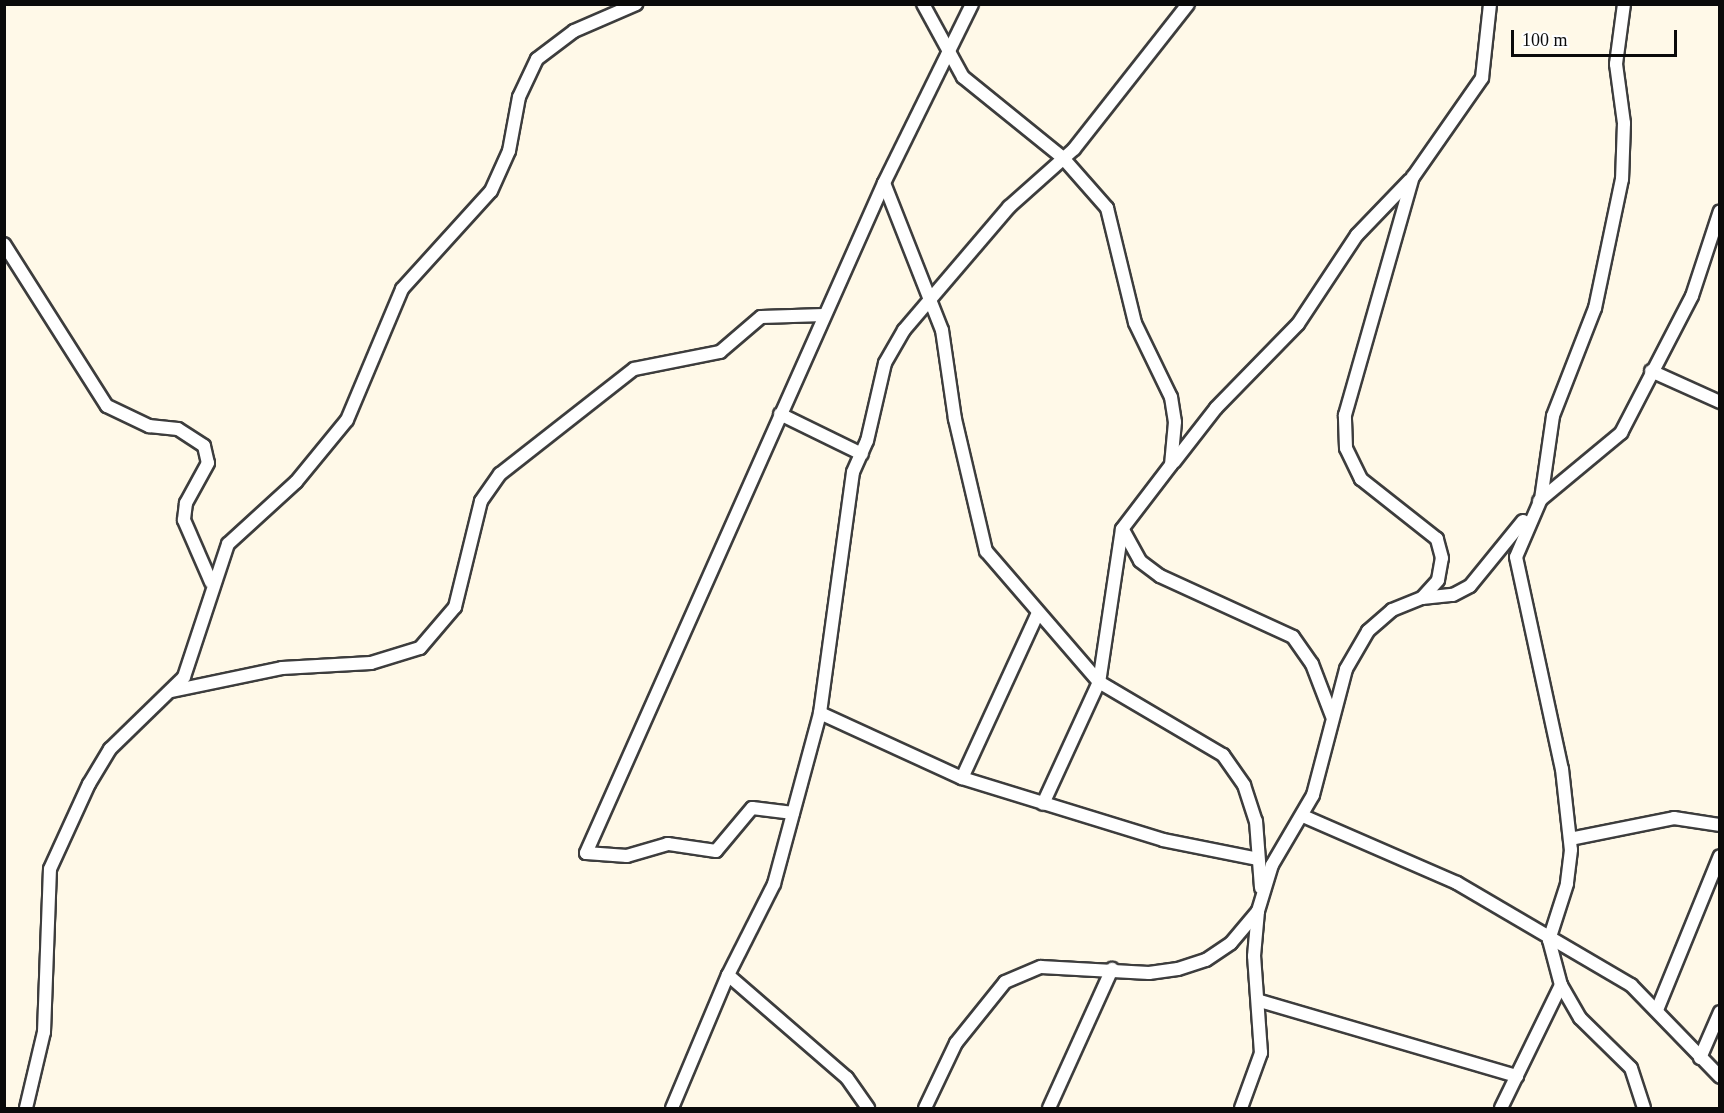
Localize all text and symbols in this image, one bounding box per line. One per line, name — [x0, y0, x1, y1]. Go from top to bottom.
scale bar — [1514, 18, 1680, 56]
text: 100 m — [1522, 30, 1568, 50]

